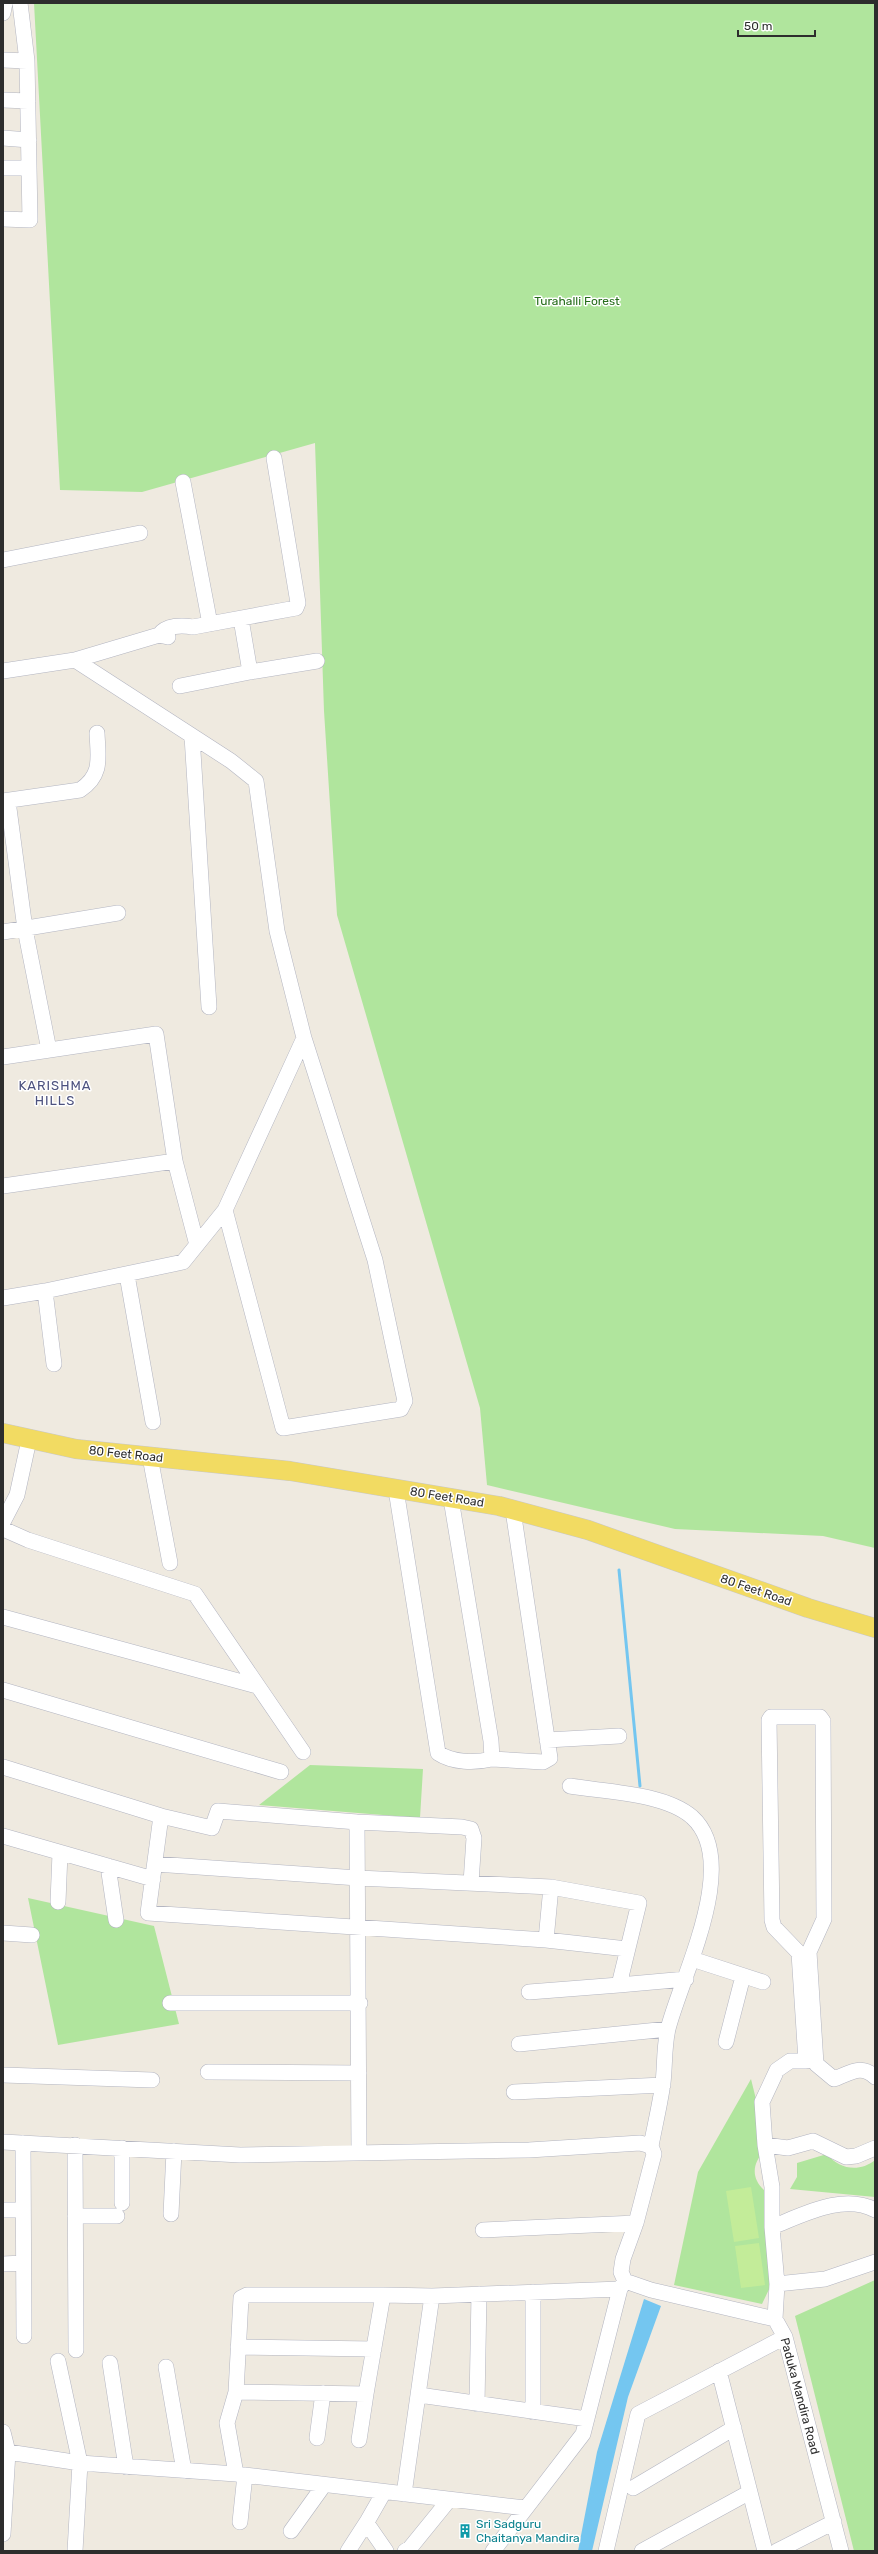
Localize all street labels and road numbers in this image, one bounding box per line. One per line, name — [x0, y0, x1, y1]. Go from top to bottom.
street label: 80 Feet Road — [88, 1443, 164, 1465]
street label: 80 Feet Road — [409, 1484, 485, 1510]
street label: 80 Feet Road — [718, 1571, 794, 1609]
street label: Paduka Mandira Road — [778, 2336, 822, 2456]

